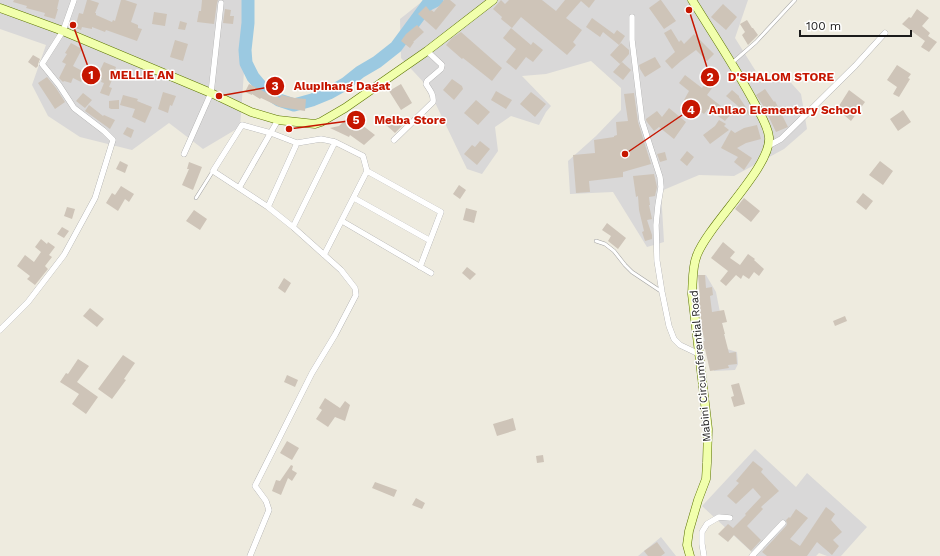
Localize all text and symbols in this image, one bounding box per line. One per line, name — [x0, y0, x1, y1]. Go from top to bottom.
scale bar — [800, 12, 911, 38]
text: 100 m — [806, 19, 841, 33]
callout: MELLIE AN — [81, 63, 182, 87]
callout: D'SHALOM STORE — [700, 65, 842, 89]
text: 1 — [88, 68, 94, 82]
text: MELLIE AN — [110, 68, 174, 82]
text: 2 — [706, 70, 714, 84]
text: D'SHALOM STORE — [728, 70, 835, 84]
callout: Alupihang Dagat — [265, 74, 398, 98]
text: 3 — [271, 79, 279, 93]
text: Alupihang Dagat — [294, 79, 391, 93]
callout: Anilao Elementary School — [681, 97, 869, 121]
text: 4 — [687, 103, 695, 117]
text: Anilao Elementary School — [709, 103, 861, 117]
callout: Melba Store — [346, 108, 454, 132]
text: 5 — [353, 113, 360, 127]
text: Melba Store — [374, 113, 446, 127]
street label: Mabini Circumferential Road — [687, 290, 714, 442]

